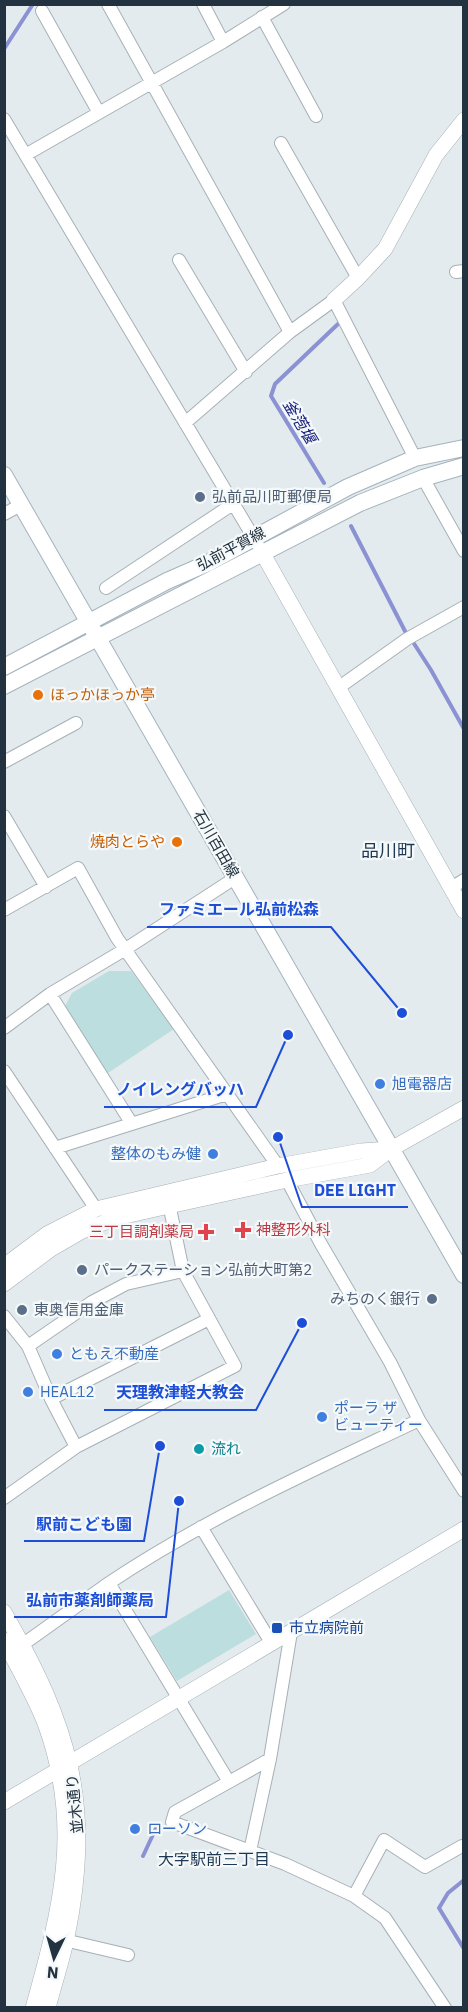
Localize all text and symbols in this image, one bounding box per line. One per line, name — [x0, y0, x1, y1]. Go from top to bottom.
water label: 釜萢堰 — [279, 395, 322, 449]
place label: 弘前品川町郵便局 — [212, 487, 332, 506]
marker: 弘前品川町郵便局 — [193, 490, 207, 504]
street label: 弘前平賀線 — [193, 523, 268, 575]
place label: ほっかほっか亭 — [50, 685, 155, 704]
marker: ほっかほっか亭 — [31, 688, 45, 702]
street label: 石川百田線 — [189, 807, 243, 881]
place label: 焼肉とらや — [90, 832, 165, 851]
marker: 焼肉とらや — [170, 835, 184, 849]
district label: 品川町 — [361, 839, 415, 862]
callout: ファミエール弘前松森 — [147, 893, 331, 927]
text: ファミエール弘前松森 — [159, 899, 319, 919]
callout: ノイレングバッハ — [104, 1073, 256, 1107]
place label: 旭電器店 — [392, 1074, 452, 1093]
marker: 旭電器店 — [373, 1077, 387, 1091]
text: ノイレングバッハ — [116, 1079, 244, 1099]
place label: 整体のもみ健 — [111, 1144, 201, 1163]
marker: 整体のもみ健 — [206, 1147, 220, 1161]
callout: DEE LIGHT — [302, 1173, 408, 1207]
text: DEE LIGHT — [314, 1180, 396, 1200]
place label: 神整形外科 — [256, 1220, 331, 1239]
marker: 神整形外科 — [234, 1221, 252, 1239]
place label: 三丁目調剤薬局 — [89, 1222, 194, 1241]
marker: 三丁目調剤薬局 — [199, 1225, 213, 1239]
place label: パークステーション弘前大町第2 — [94, 1260, 312, 1279]
marker: パークステーション弘前大町第2 — [75, 1263, 89, 1277]
place label: みちのく銀行 — [330, 1289, 420, 1308]
marker: みちのく銀行 — [425, 1292, 439, 1306]
place label: 東奥信用金庫 — [34, 1300, 124, 1319]
marker: 東奥信用金庫 — [15, 1303, 29, 1317]
place label: ともえ不動産 — [69, 1344, 159, 1363]
marker: ともえ不動産 — [50, 1347, 64, 1361]
callout: 天理教津軽大教会 — [104, 1376, 256, 1410]
place label: HEAL12 — [40, 1382, 94, 1401]
text: 天理教津軽大教会 — [116, 1382, 244, 1402]
marker: HEAL12 — [21, 1385, 35, 1399]
place label: ポーラ ザ ビューティー — [334, 1398, 423, 1434]
marker: ポーラ ザ ビューティー — [315, 1410, 329, 1424]
place label: 流れ — [211, 1439, 241, 1458]
marker: 流れ — [192, 1442, 206, 1456]
callout: 駅前こども園 — [24, 1507, 144, 1541]
text: 駅前こども園 — [36, 1514, 132, 1534]
callout: 弘前市薬剤師薬局 — [14, 1583, 166, 1617]
text: 弘前市薬剤師薬局 — [26, 1590, 154, 1610]
place label: 市立病院前 — [289, 1618, 364, 1637]
marker: 市立病院前 — [270, 1621, 284, 1635]
street label: 並木通り — [62, 1773, 87, 1835]
place label: ローソン — [147, 1819, 207, 1838]
marker: ローソン — [128, 1822, 142, 1836]
district label: 大字駅前三丁目 — [158, 1849, 270, 1869]
north arrow — [24, 1928, 84, 1988]
text: N — [46, 1962, 59, 1983]

